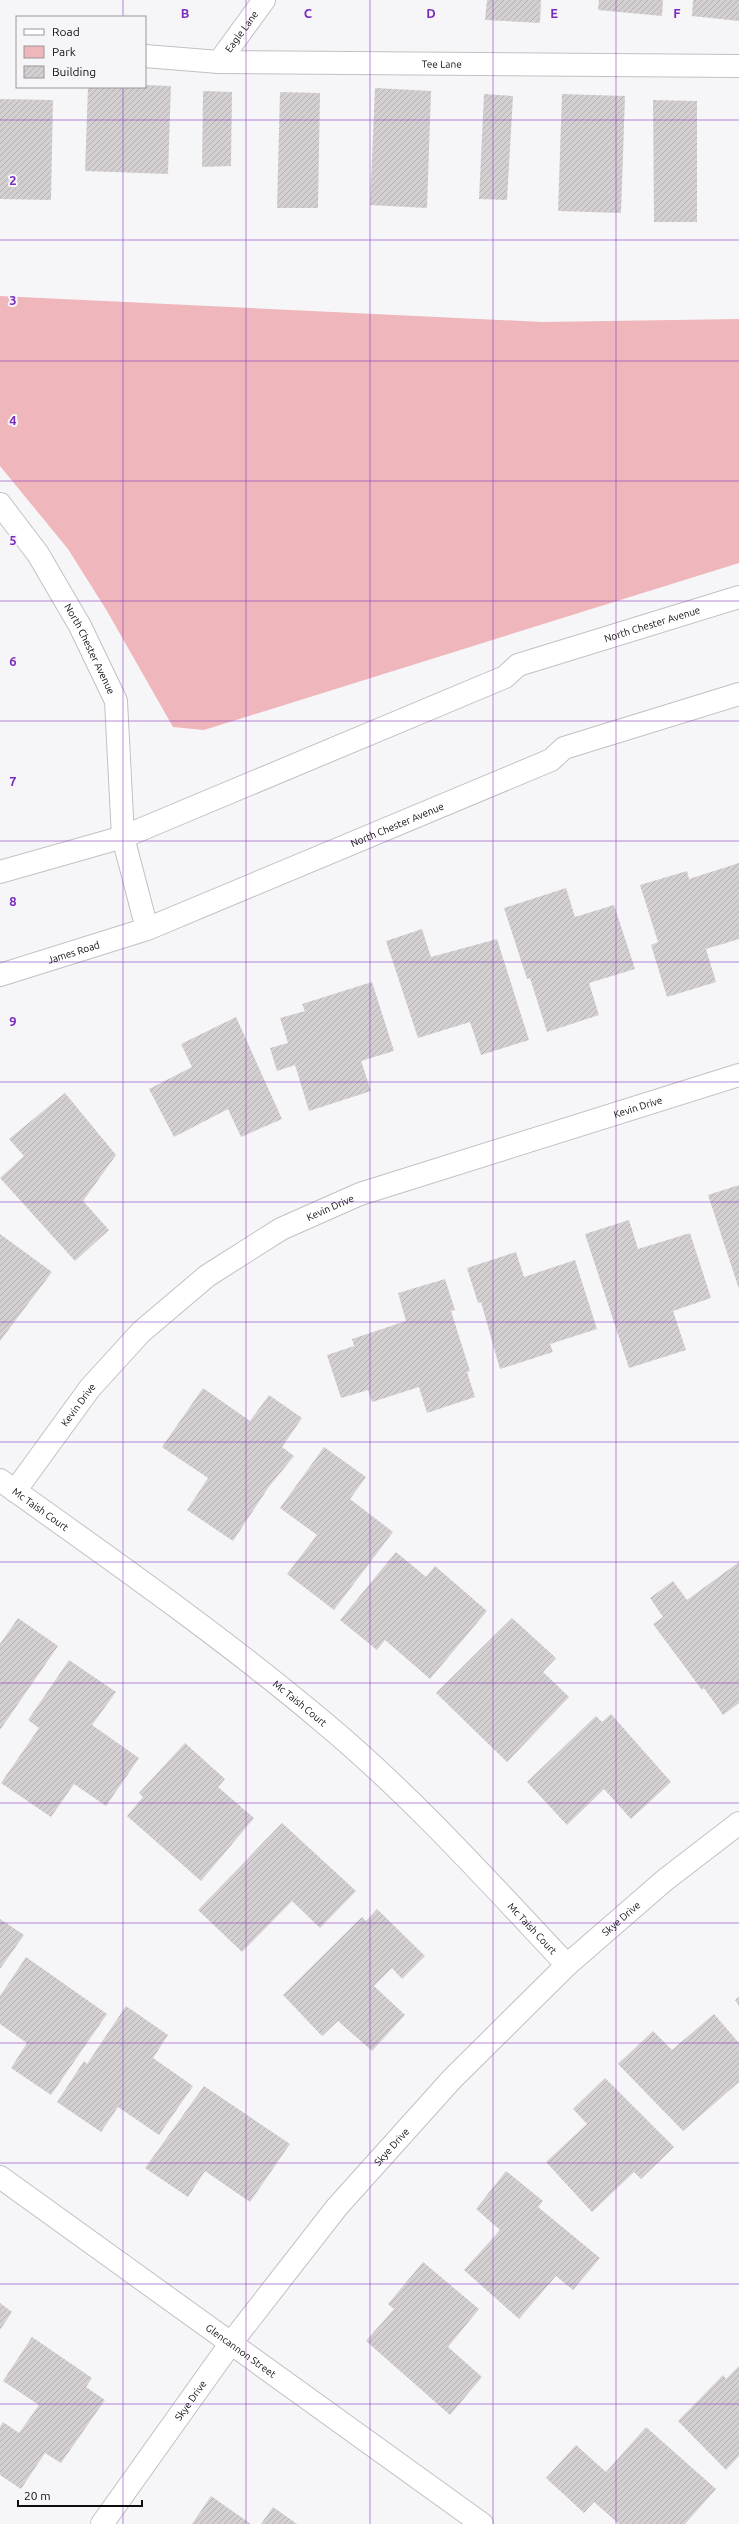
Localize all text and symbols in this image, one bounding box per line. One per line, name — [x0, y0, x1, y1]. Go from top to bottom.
text: B — [181, 6, 190, 20]
text: C — [304, 6, 313, 20]
text: D — [426, 6, 436, 20]
text: E — [550, 6, 558, 20]
text: F — [673, 6, 681, 20]
street label: Eagle Lane — [223, 8, 260, 54]
legend — [16, 16, 146, 88]
text: Road — [52, 25, 80, 38]
text: Park — [52, 45, 76, 58]
street label: Tee Lane — [422, 58, 462, 69]
text: Building — [52, 65, 96, 78]
text: 2 — [9, 173, 17, 187]
text: 3 — [9, 293, 17, 307]
text: 4 — [9, 413, 17, 427]
text: 5 — [9, 533, 17, 547]
street label: North Chester Avenue — [63, 602, 117, 696]
street label: North Chester Avenue — [603, 604, 701, 644]
text: 6 — [9, 654, 17, 668]
text: 7 — [9, 774, 17, 788]
street label: North Chester Avenue — [349, 800, 445, 849]
text: 8 — [9, 894, 17, 908]
street label: James Road — [46, 939, 101, 965]
text: 9 — [9, 1014, 17, 1028]
street label: Kevin Drive — [612, 1094, 664, 1120]
street label: Kevin Drive — [305, 1192, 355, 1223]
street label: Kevin Drive — [59, 1381, 97, 1428]
street label: Mc Taish Court — [11, 1485, 71, 1533]
street label: Mc Taish Court — [271, 1678, 329, 1728]
street label: Skye Drive — [600, 1899, 642, 1938]
street label: Mc Taish Court — [506, 1900, 559, 1956]
street label: Skye Drive — [372, 2125, 411, 2168]
street label: Glencannon Street — [204, 2322, 278, 2379]
street label: Skye Drive — [172, 2378, 208, 2422]
scale bar — [18, 2482, 142, 2508]
text: 20 m — [24, 2489, 51, 2502]

